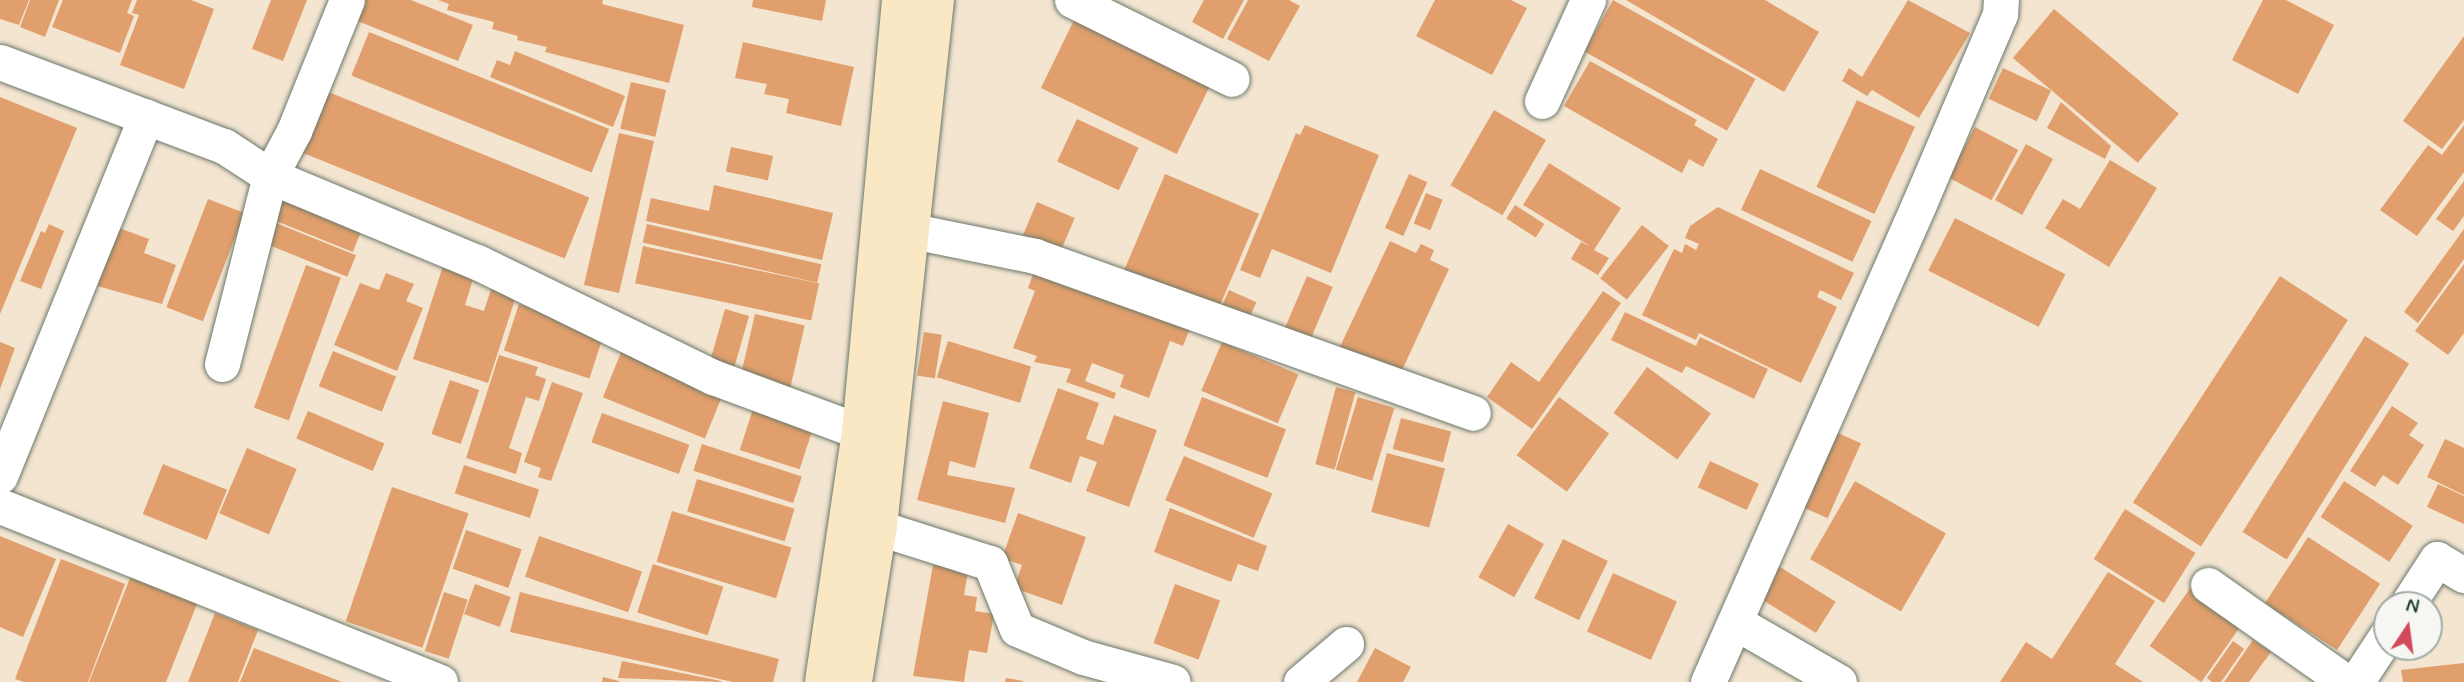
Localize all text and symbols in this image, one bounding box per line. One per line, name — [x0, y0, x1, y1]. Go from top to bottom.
north arrow — [2373, 591, 2443, 661]
text: N — [2403, 593, 2421, 621]

